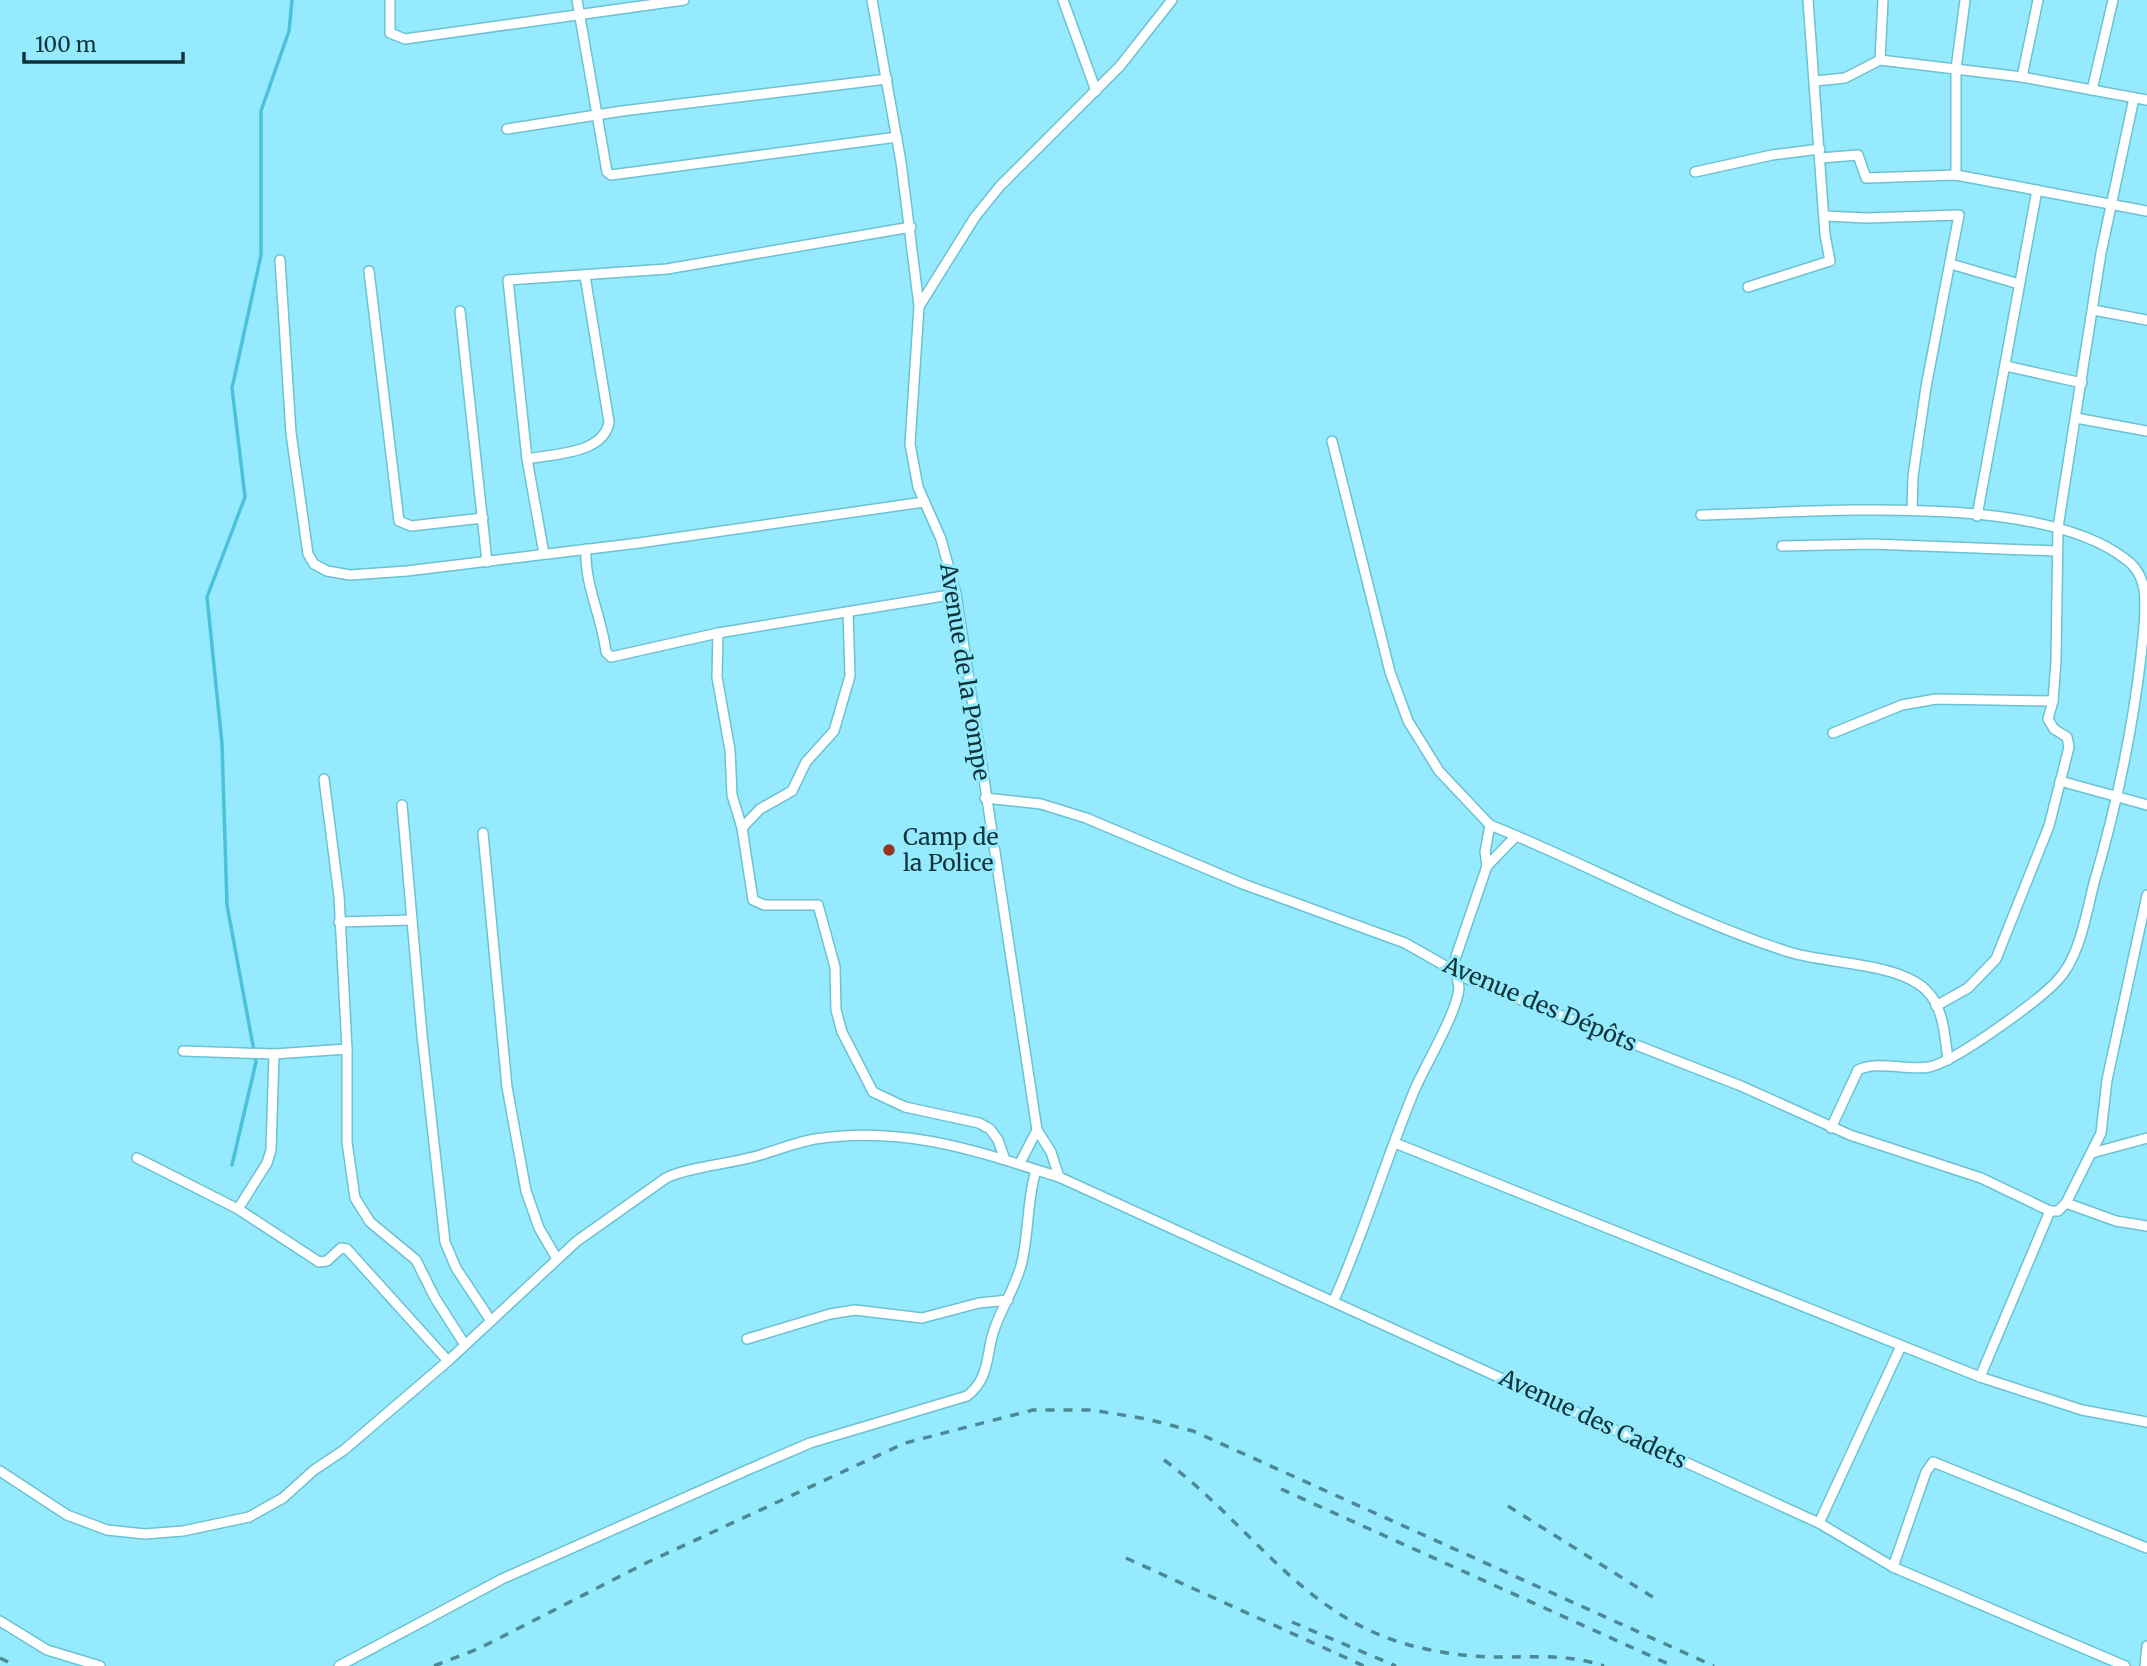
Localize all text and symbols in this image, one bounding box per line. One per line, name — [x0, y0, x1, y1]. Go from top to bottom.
scale bar — [24, 21, 184, 65]
text: 100 m — [35, 31, 97, 58]
street label: Avenue de la Pompe — [934, 560, 997, 783]
place label: Camp de la Police — [903, 822, 999, 877]
marker: Camp de la Police — [881, 842, 897, 858]
street label: Avenue des Dépôts — [1438, 949, 1641, 1057]
street label: Avenue des Cadets — [1494, 1362, 1691, 1475]

